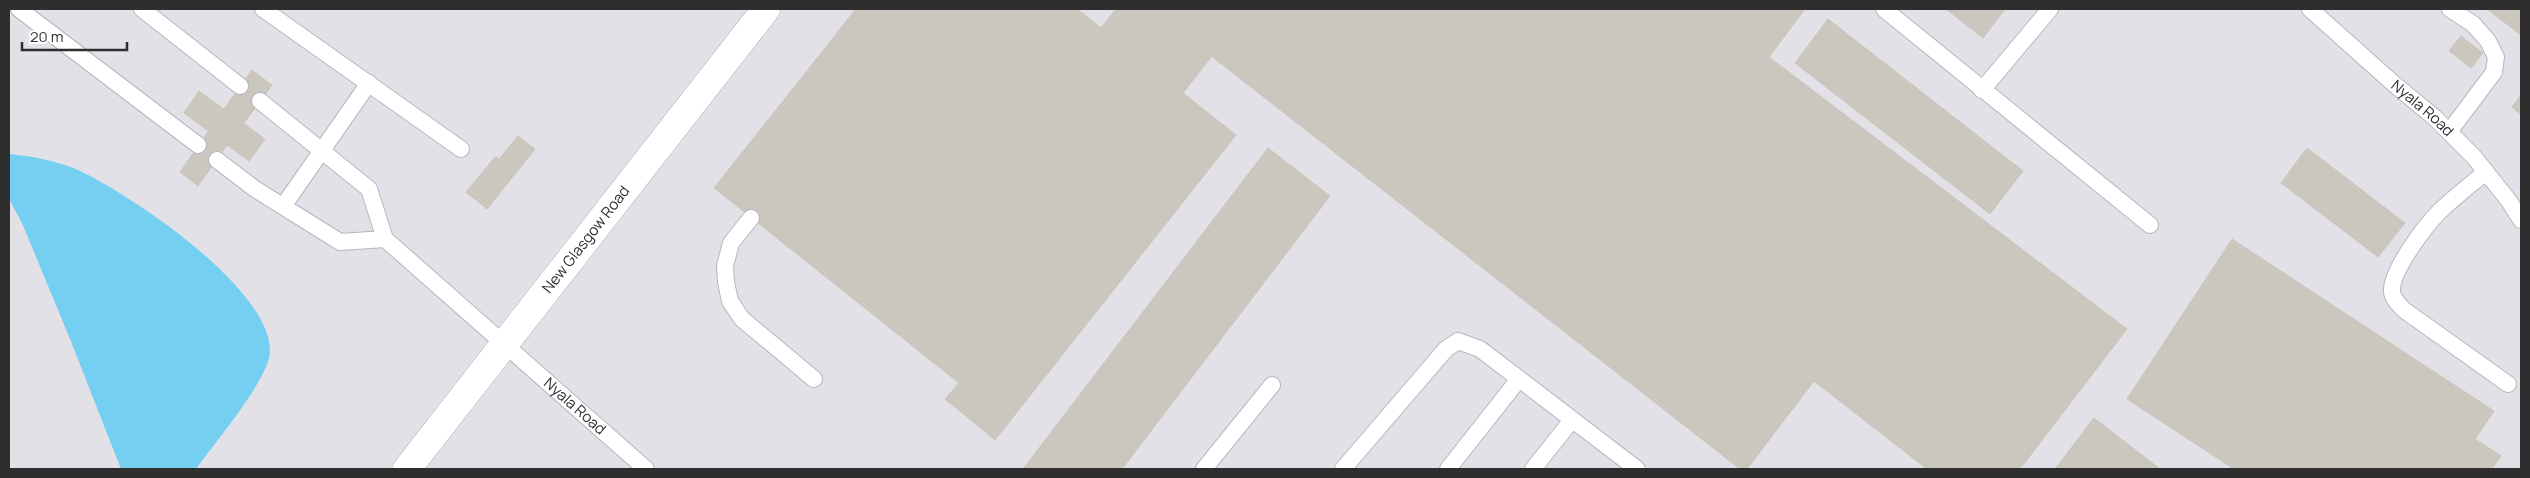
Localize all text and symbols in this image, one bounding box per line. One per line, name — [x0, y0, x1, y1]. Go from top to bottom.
scale bar — [22, 20, 128, 52]
text: 20 m — [30, 26, 63, 47]
street label: Nyala Road — [2387, 75, 2459, 141]
street label: New Glasgow Road — [537, 181, 634, 297]
street label: Nyala Road — [539, 373, 611, 439]

